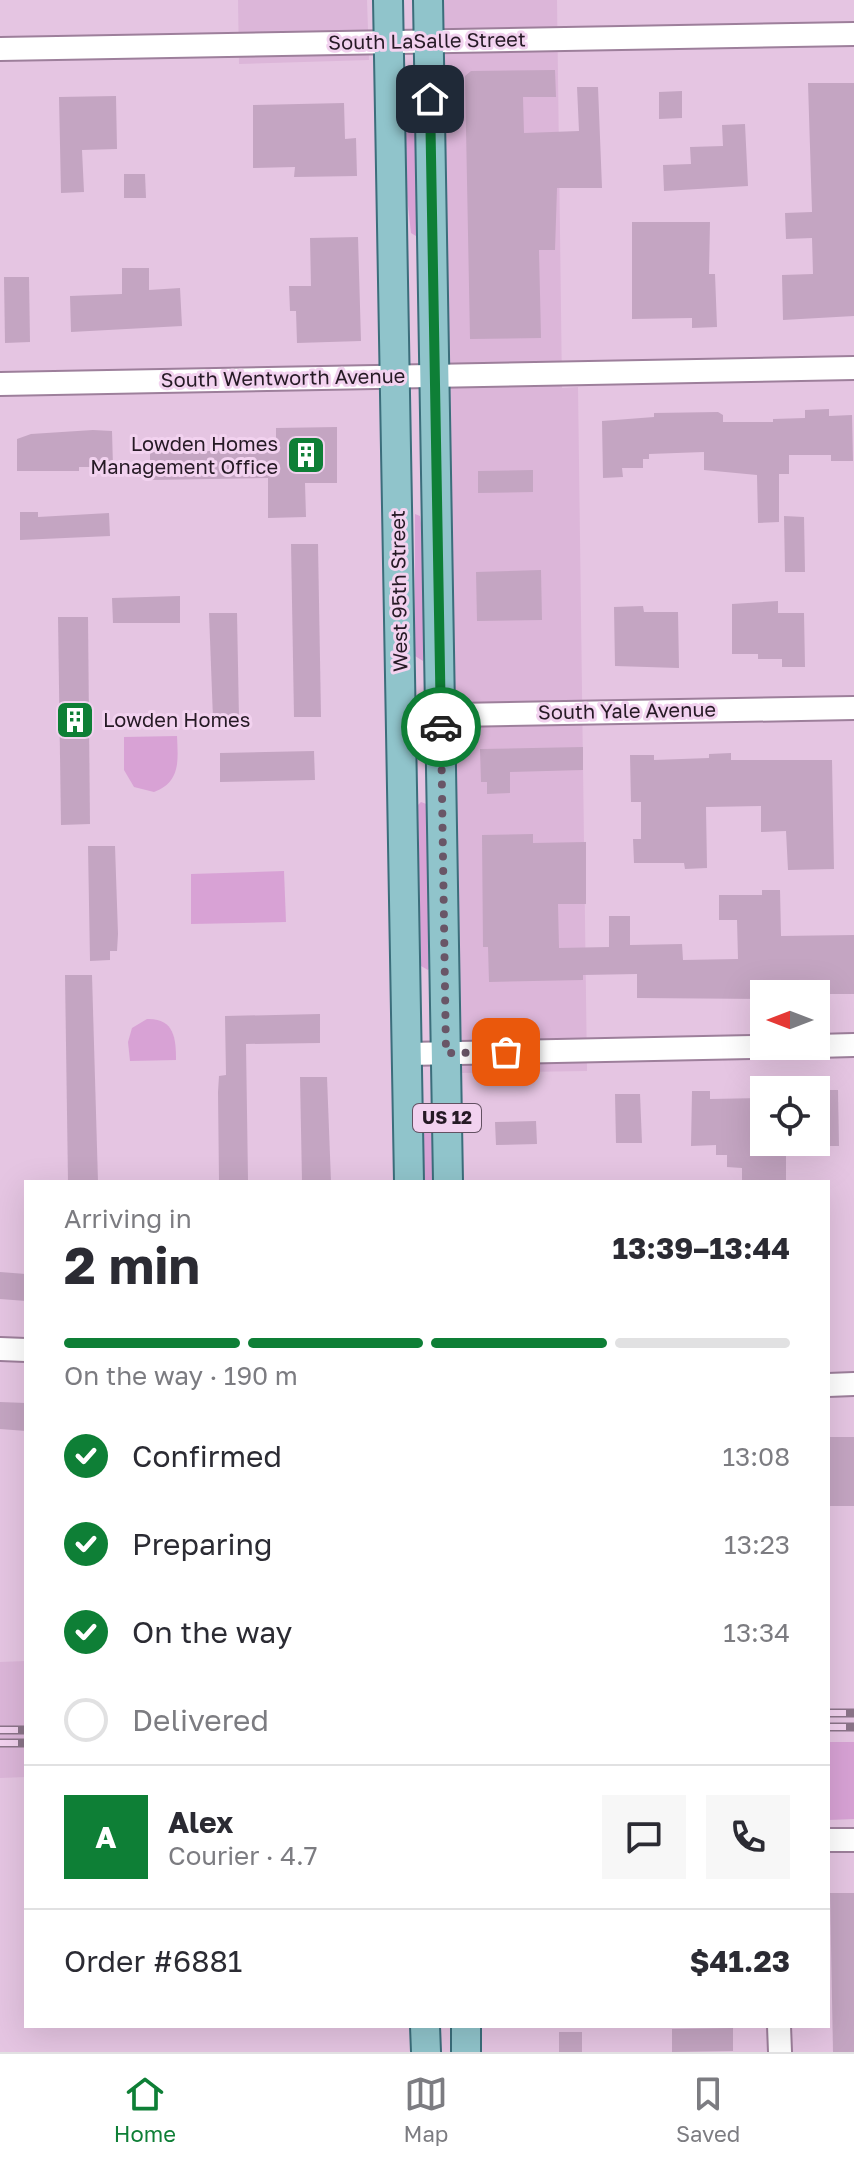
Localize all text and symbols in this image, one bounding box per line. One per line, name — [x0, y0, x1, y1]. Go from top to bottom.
street label: South LaSalle Street — [328, 26, 526, 54]
pin — [396, 65, 464, 133]
icon: home — [408, 77, 452, 121]
street label: South Wentworth Avenue — [160, 363, 405, 391]
place label: Lowden Homes Management Office — [90, 431, 278, 478]
building icon: Lowden Homes Management Office — [285, 434, 327, 476]
street label: West 95th Street — [385, 510, 411, 672]
courier — [401, 687, 481, 767]
street label: South Yale Avenue — [538, 696, 716, 724]
building icon: Lowden Homes — [54, 699, 96, 741]
icon: car — [419, 705, 463, 749]
place label: Lowden Homes — [103, 707, 250, 731]
north arrow — [750, 980, 830, 1060]
map controls — [750, 980, 830, 1156]
pin — [472, 1018, 540, 1086]
icon: bag — [484, 1030, 528, 1074]
button: locate — [750, 1076, 830, 1156]
road number: US 12 — [413, 1104, 481, 1132]
text: Arriving in — [64, 1203, 192, 1234]
text: 13:39–13:44 — [613, 1230, 790, 1266]
text: 2 min — [64, 1233, 200, 1295]
text: On the way · 190 m — [64, 1360, 298, 1391]
icon: check — [64, 1434, 108, 1478]
text: Confirmed — [132, 1438, 282, 1474]
text: 13:08 — [722, 1441, 790, 1472]
icon: check — [64, 1522, 108, 1566]
text: Preparing — [132, 1526, 273, 1562]
text: 13:23 — [724, 1529, 790, 1560]
icon: check — [64, 1610, 108, 1654]
text: On the way — [132, 1614, 292, 1650]
text: 13:34 — [723, 1617, 790, 1648]
text: Delivered — [132, 1702, 269, 1738]
button: chat — [602, 1795, 686, 1879]
button: phone — [706, 1795, 790, 1879]
text: Alex — [168, 1804, 233, 1840]
text: A — [95, 1819, 117, 1855]
text: Courier · 4.7 — [168, 1840, 318, 1871]
text: Order #6881 — [64, 1943, 242, 1979]
text: $41.23 — [690, 1943, 790, 1979]
tab: Home — [114, 2072, 176, 2147]
tab: Map — [404, 2072, 448, 2147]
tab: Saved — [676, 2072, 740, 2147]

